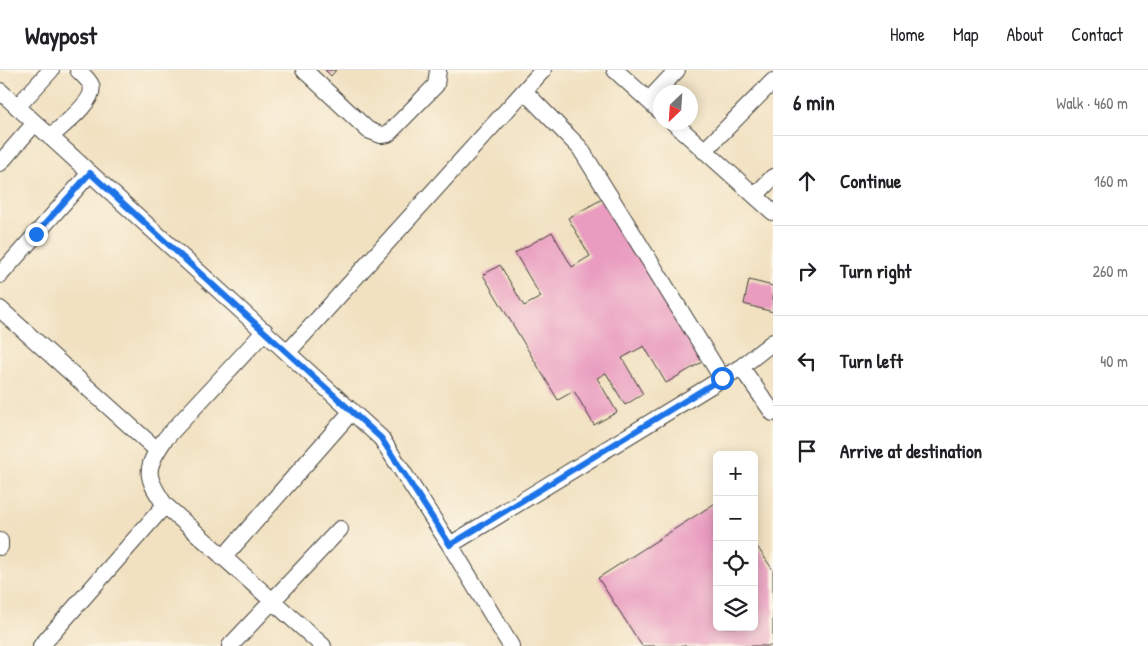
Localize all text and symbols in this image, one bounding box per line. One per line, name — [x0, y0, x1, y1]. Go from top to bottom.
text: Waypost — [25, 19, 97, 51]
text: Home — [890, 22, 925, 47]
text: Map — [953, 22, 978, 47]
text: About — [1006, 22, 1043, 47]
text: Contact — [1071, 22, 1123, 47]
north arrow — [653, 85, 698, 130]
text: 6 min — [793, 88, 835, 117]
text: Walk · 460 m — [1056, 92, 1128, 114]
icon: ahead — [793, 167, 821, 195]
text: Continue — [840, 168, 901, 194]
text: 160 m — [1094, 170, 1128, 192]
route end — [25, 223, 48, 246]
icon: right — [793, 257, 821, 285]
text: Turn right — [840, 258, 911, 284]
text: 260 m — [1092, 260, 1128, 282]
icon: left — [793, 347, 821, 375]
text: Turn left — [840, 348, 903, 374]
text: 40 m — [1100, 350, 1128, 372]
route start — [711, 367, 734, 390]
icon: arrive — [793, 437, 821, 465]
text: Arrive at destination — [840, 438, 982, 464]
map controls — [713, 451, 758, 631]
button: + — [713, 451, 758, 496]
button: − — [713, 496, 758, 541]
button: locate — [713, 541, 758, 586]
button: layers — [713, 586, 758, 631]

